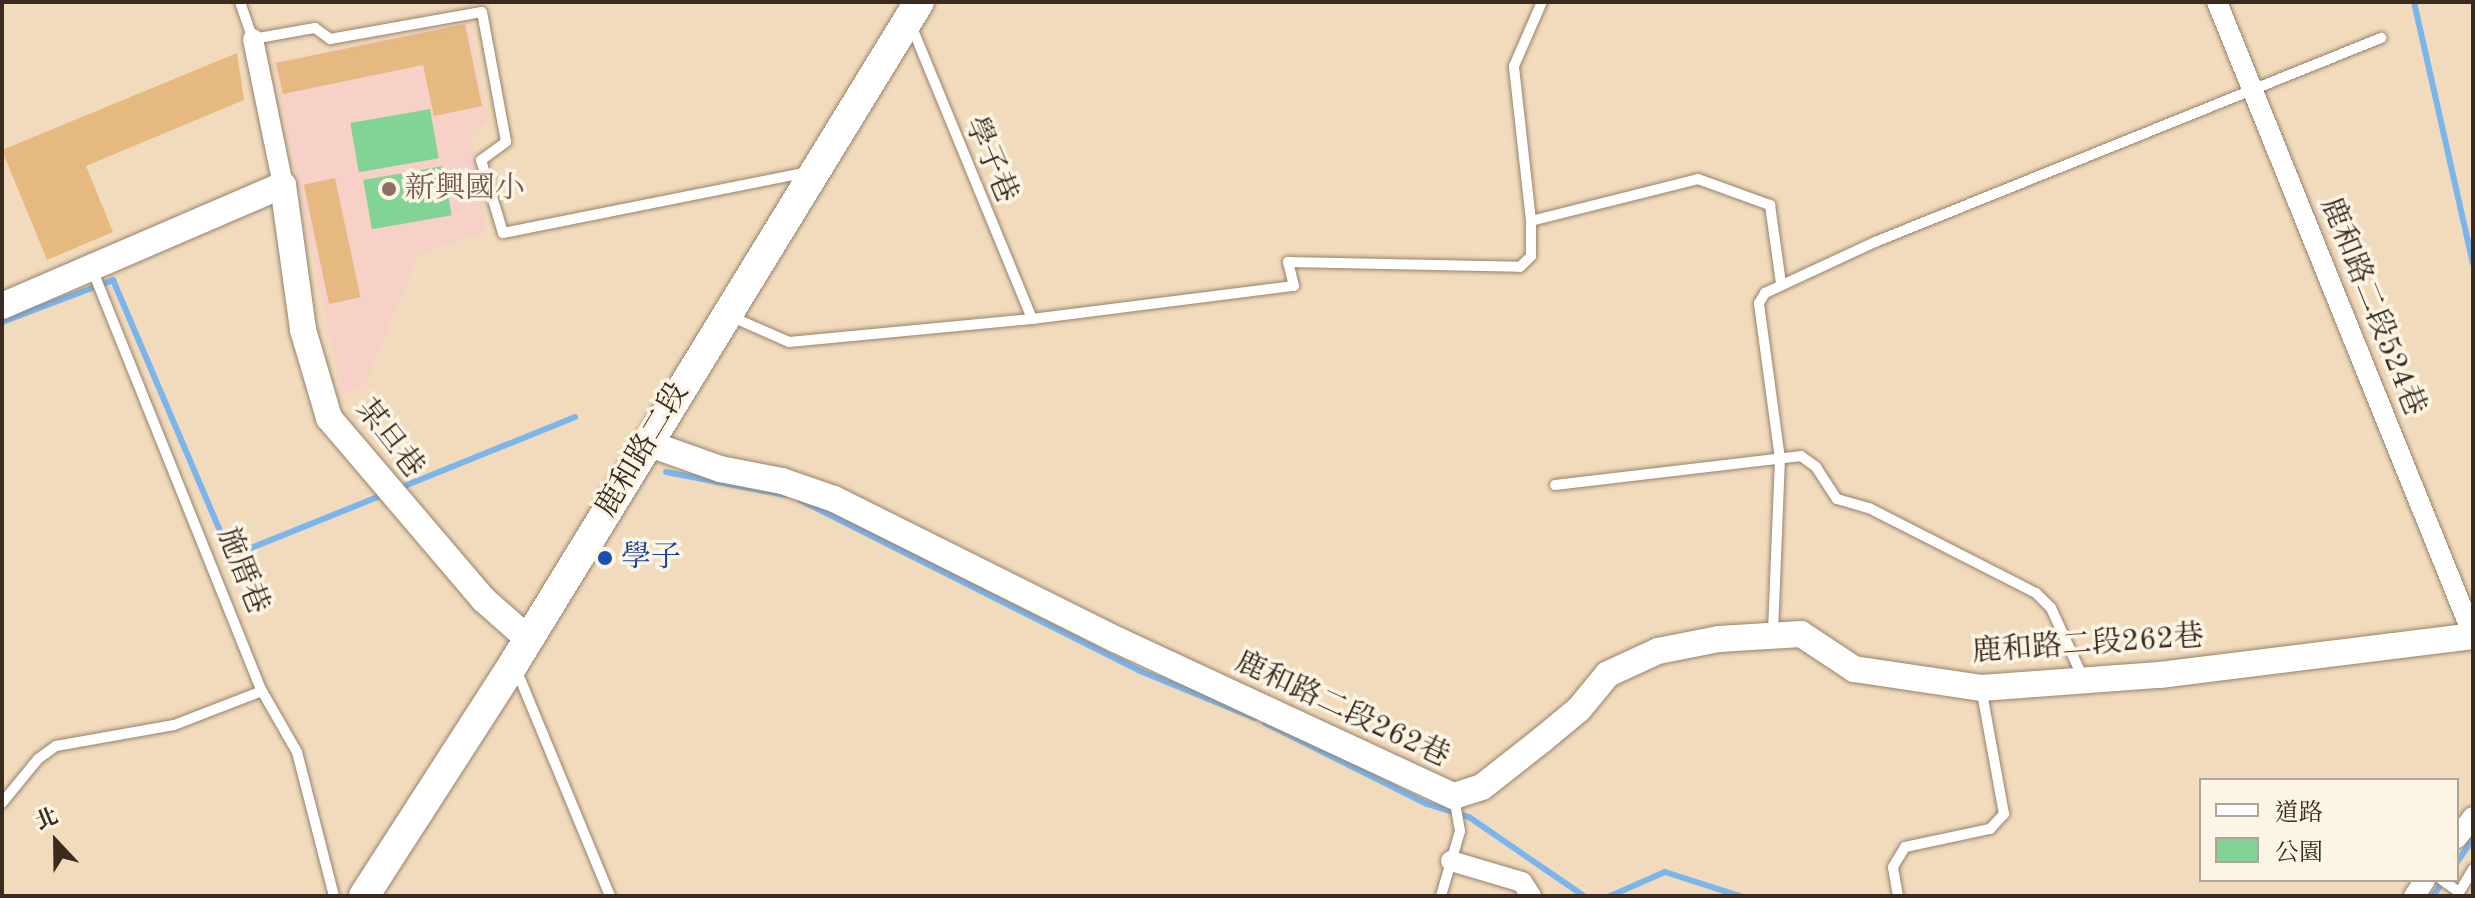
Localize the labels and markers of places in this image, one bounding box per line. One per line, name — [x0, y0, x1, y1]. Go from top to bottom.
place label: 新興國小 — [405, 171, 525, 207]
marker: 新興國小 — [380, 180, 398, 198]
place label: 學子 — [621, 540, 681, 576]
marker: 學子 — [596, 549, 614, 567]

